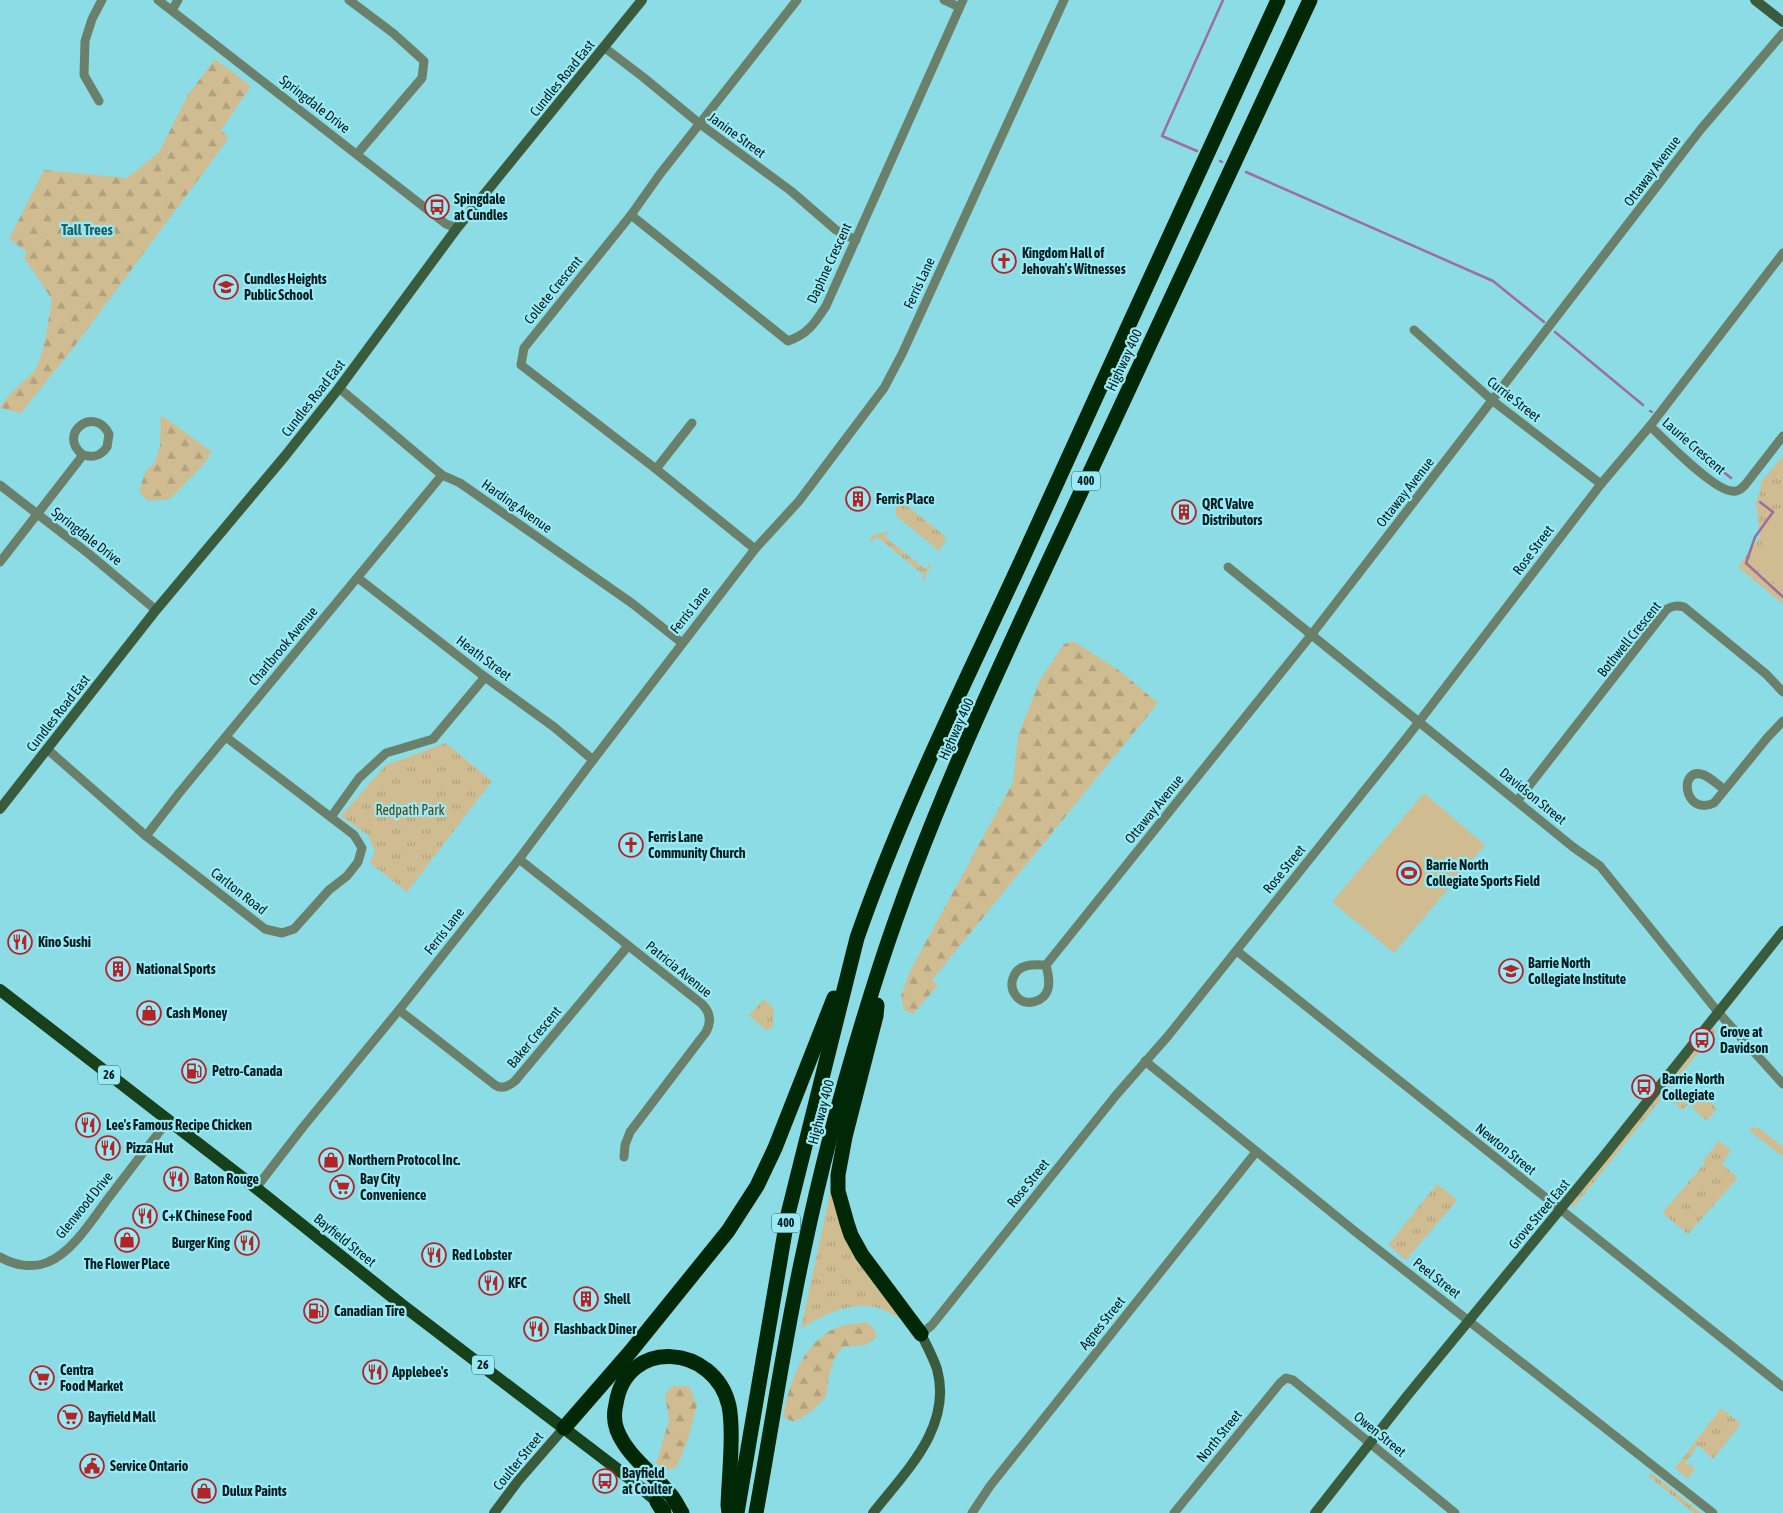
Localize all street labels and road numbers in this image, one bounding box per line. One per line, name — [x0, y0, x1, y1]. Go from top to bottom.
street label: Cundles Road East — [526, 37, 598, 119]
street label: Springdale Drive — [277, 72, 353, 136]
street label: Janine Street — [705, 109, 769, 161]
street label: Ottaway Avenue — [1620, 133, 1684, 209]
street label: Daphne Crescent — [803, 220, 855, 306]
street label: Collete Crescent — [521, 253, 585, 327]
street label: Ferris Lane — [900, 255, 938, 311]
street label: Highway 400 — [1103, 326, 1145, 393]
street label: Cundles Road East — [278, 356, 348, 440]
street label: Currie Street — [1484, 373, 1544, 425]
street label: Laurie Crescent — [1659, 414, 1729, 478]
street label: Ottaway Avenue — [1373, 454, 1437, 530]
road number: 400 — [1072, 472, 1100, 491]
street label: Harding Avenue — [479, 476, 555, 536]
street label: Springdale Drive — [49, 504, 125, 568]
street label: Rose Street — [1509, 522, 1557, 578]
street label: Ferris Lane — [667, 583, 713, 637]
street label: Bothwell Crescent — [1594, 598, 1664, 680]
street label: Charlbrook Avenue — [245, 603, 321, 689]
street label: Heath Street — [453, 632, 515, 684]
street label: Cundles Road East — [23, 671, 93, 755]
street label: Highway 400 — [935, 695, 977, 763]
street label: Davidson Street — [1497, 764, 1569, 828]
street label: Ottaway Avenue — [1121, 771, 1187, 847]
street label: Rose Street — [1260, 842, 1308, 896]
street label: Carlton Road — [208, 864, 270, 918]
street label: Ferris Lane — [421, 904, 467, 958]
street label: Patricia Avenue — [643, 938, 715, 1000]
street label: Baker Crescent — [504, 1003, 564, 1071]
road number: 26 — [98, 1066, 120, 1084]
street label: Highway 400 — [805, 1077, 837, 1146]
street label: Newton Street — [1473, 1120, 1539, 1178]
street label: Rose Street — [1004, 1156, 1052, 1210]
street label: Glenwood Drive — [52, 1168, 116, 1242]
street label: Grove Street East — [1505, 1176, 1573, 1252]
street label: Bayfield Street — [311, 1210, 379, 1270]
road number: 400 — [772, 1214, 800, 1232]
street label: Peel Street — [1410, 1255, 1464, 1301]
street label: Agnes Street — [1076, 1293, 1128, 1353]
road number: 26 — [472, 1356, 494, 1374]
street label: North Street — [1193, 1407, 1245, 1465]
street label: Owen Street — [1351, 1408, 1409, 1460]
street label: Coulter Street — [490, 1429, 546, 1493]

